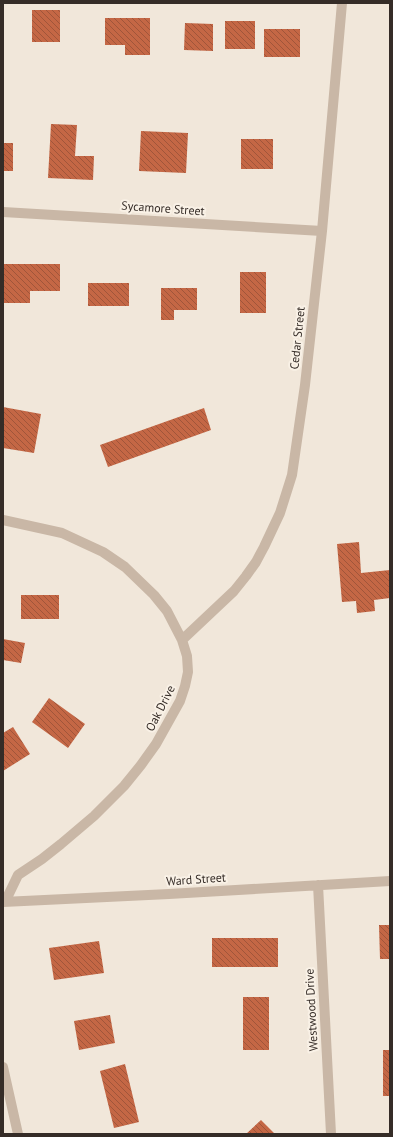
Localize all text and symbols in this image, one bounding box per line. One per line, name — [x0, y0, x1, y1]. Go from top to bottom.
street label: Sycamore Street — [121, 198, 205, 218]
street label: Cedar Street — [286, 306, 308, 370]
street label: Oak Drive — [142, 682, 178, 734]
street label: Ward Street — [166, 869, 226, 889]
street label: Westwood Drive — [301, 968, 321, 1052]

